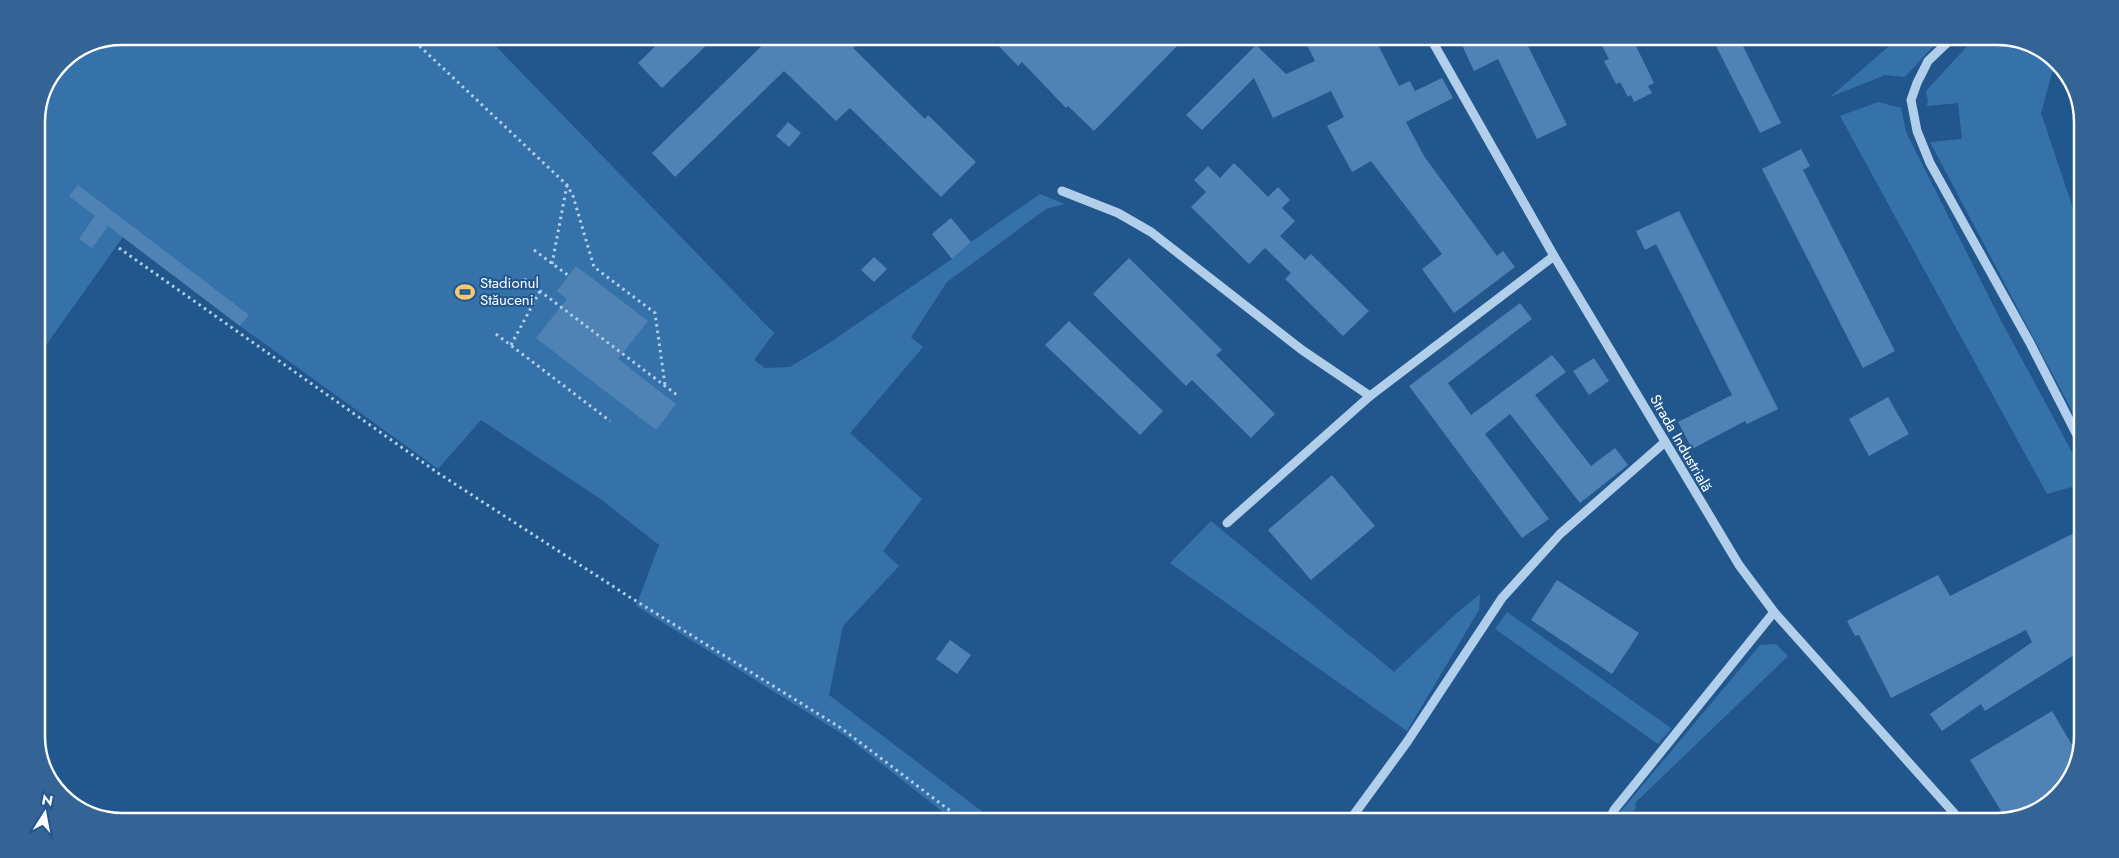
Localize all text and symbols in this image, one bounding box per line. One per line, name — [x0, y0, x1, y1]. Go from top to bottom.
place label: Stadionul Stăuceni — [480, 272, 539, 311]
sports icon: Stadionul Stăuceni — [454, 281, 476, 303]
street label: Strada Industrială — [1644, 390, 1718, 496]
north arrow — [20, 788, 70, 838]
text: N — [40, 789, 55, 811]

